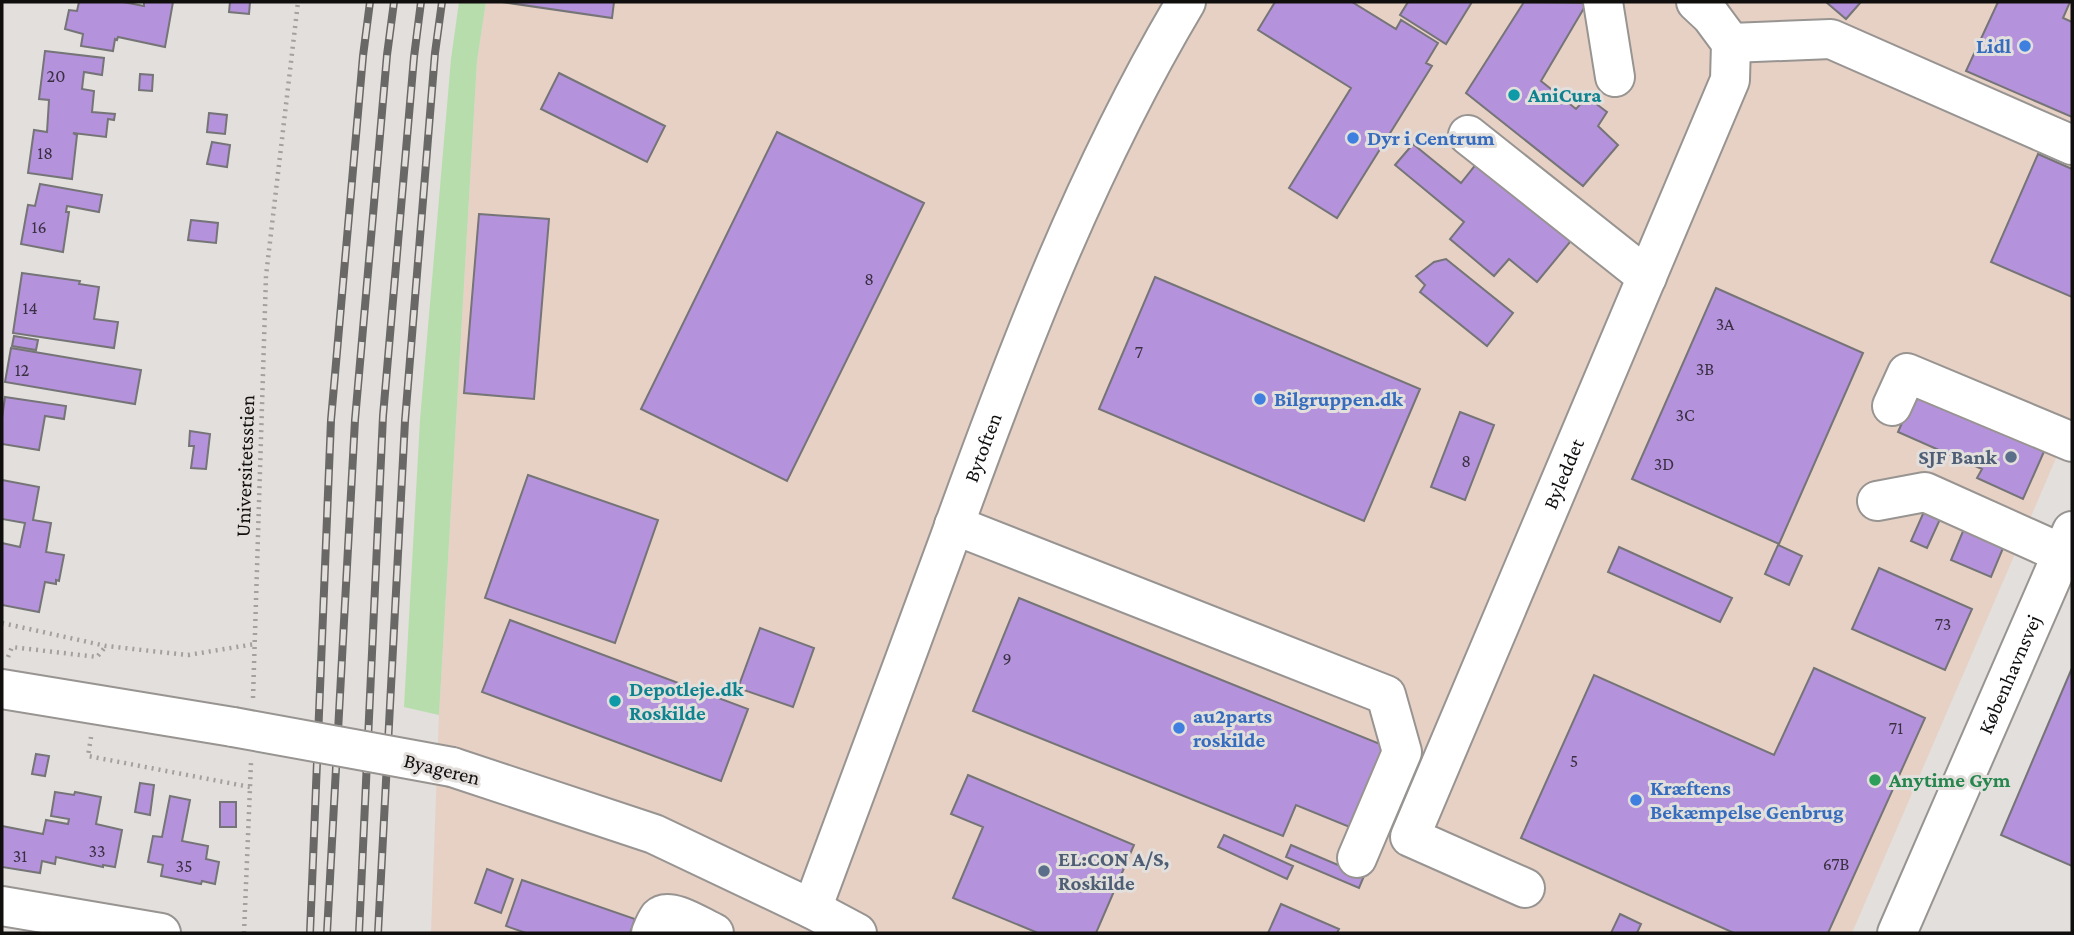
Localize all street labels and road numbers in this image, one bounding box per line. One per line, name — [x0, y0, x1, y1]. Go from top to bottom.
street label: Universitetsstien — [231, 394, 259, 538]
street label: Bytoften — [959, 410, 1007, 485]
street label: Byleddet — [1538, 434, 1589, 513]
street label: Københavnsvej — [1973, 611, 2046, 738]
street label: Byageren — [401, 748, 483, 790]

